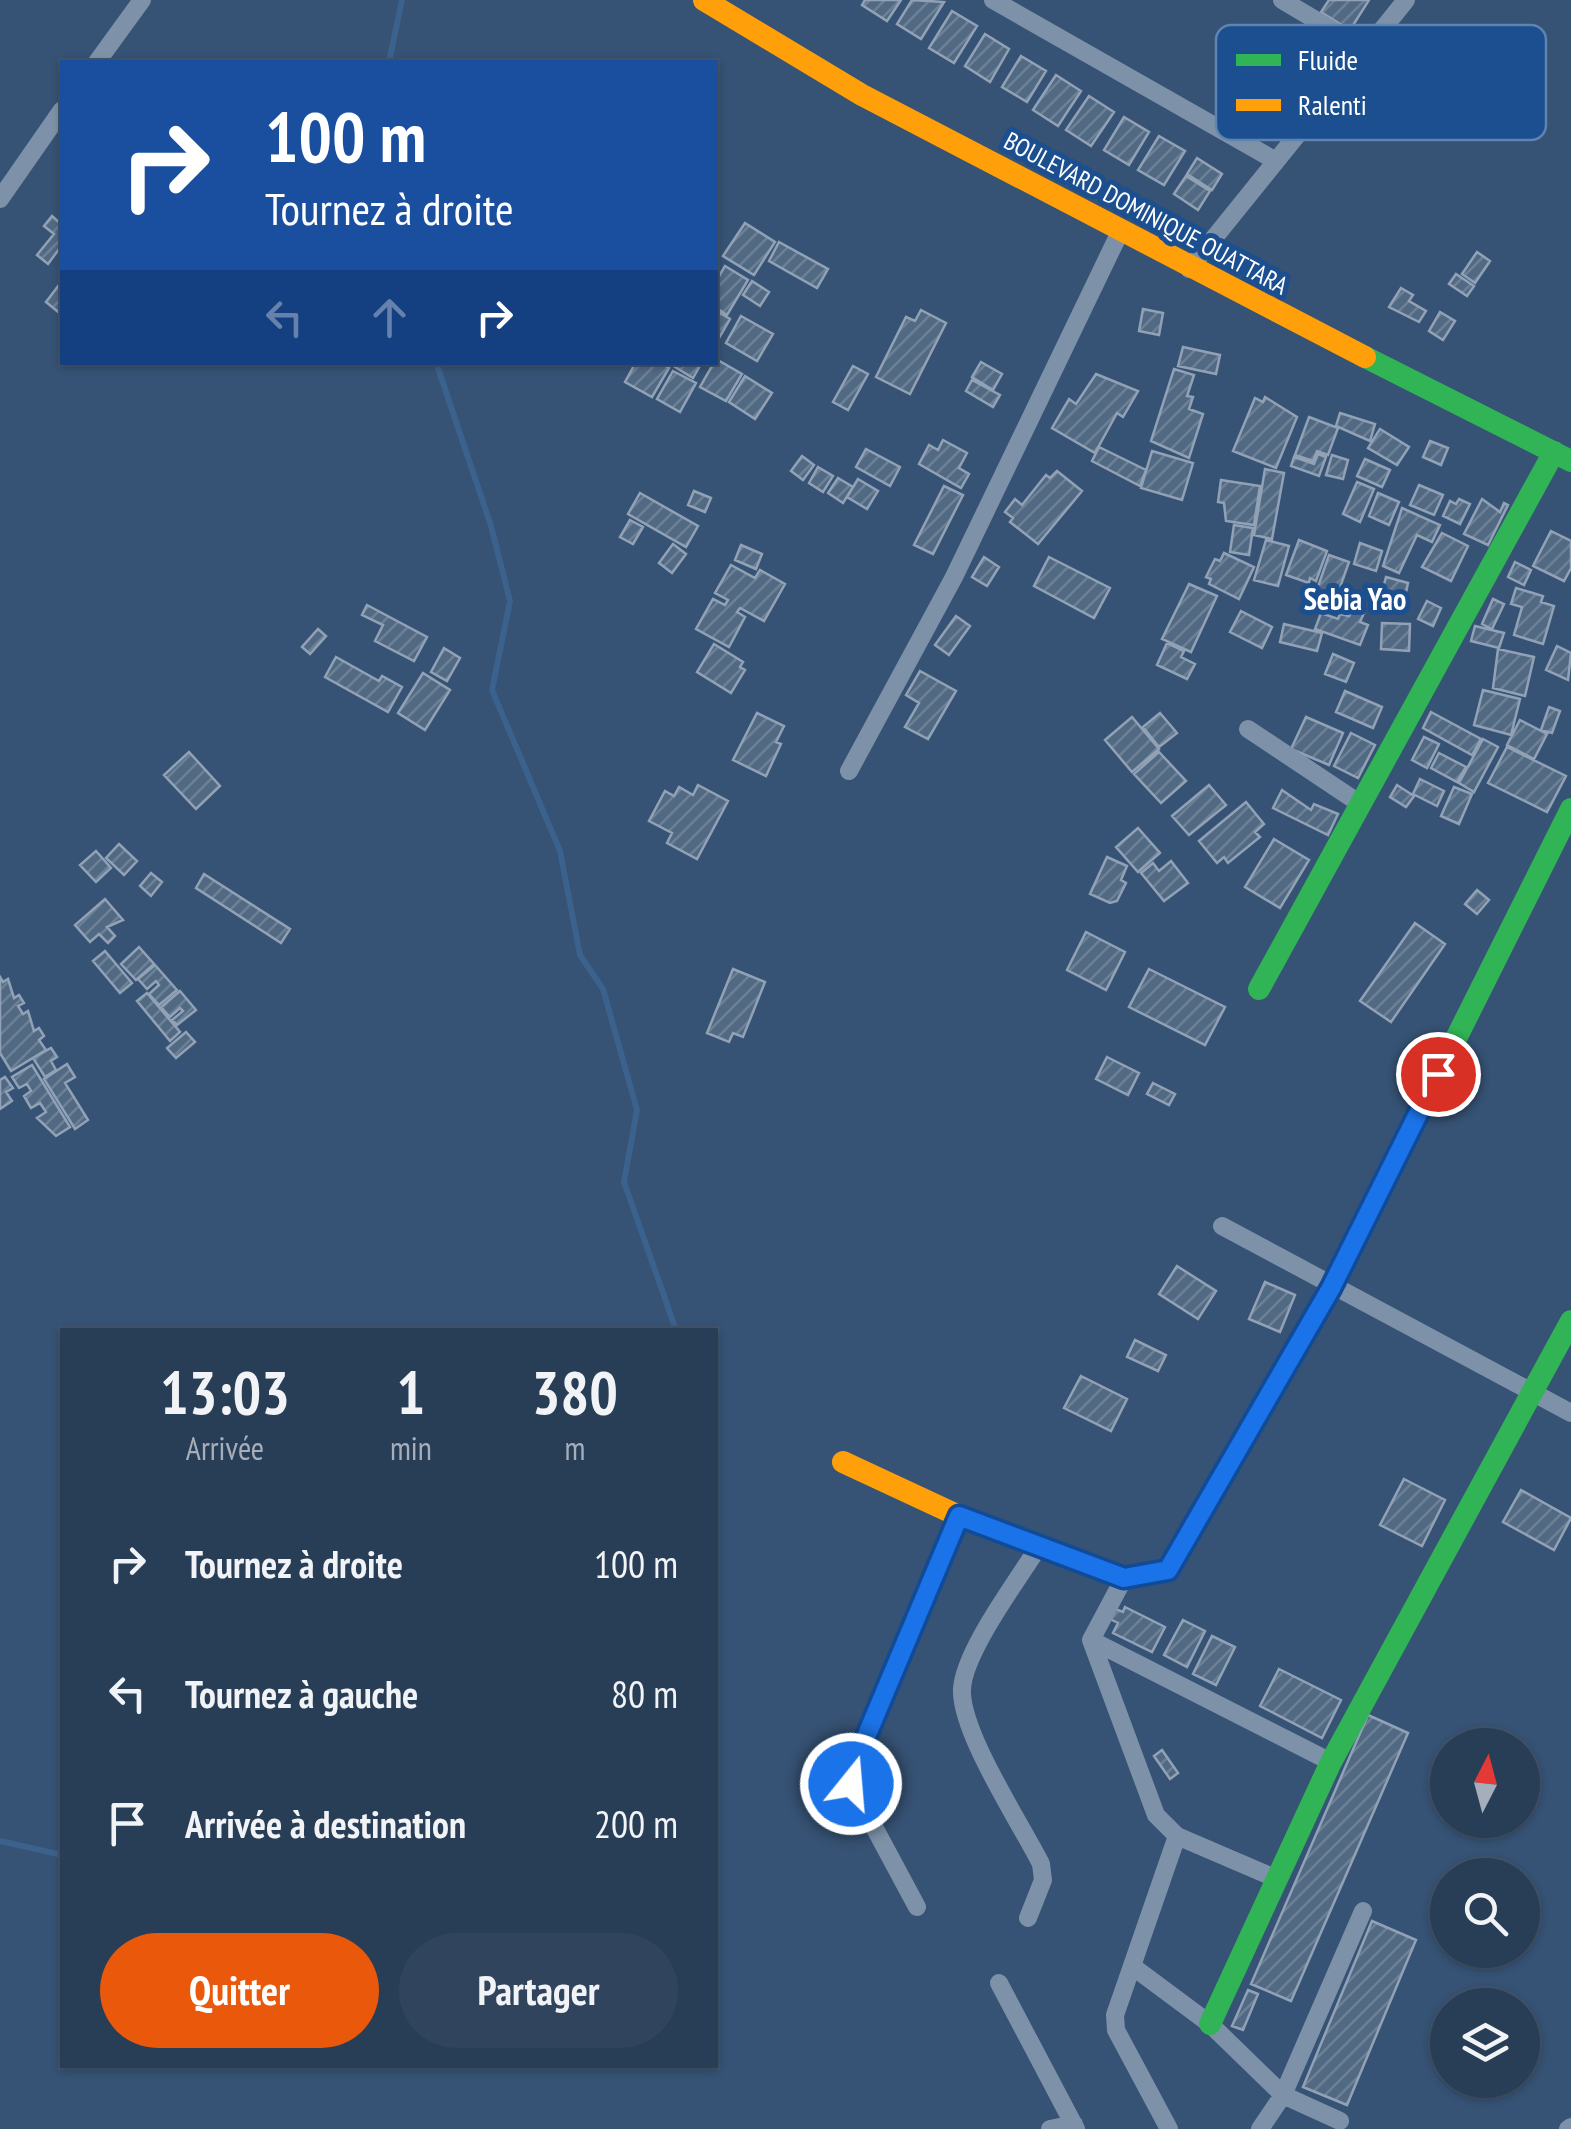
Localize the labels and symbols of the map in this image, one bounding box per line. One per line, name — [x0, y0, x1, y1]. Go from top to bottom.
legend — [1216, 25, 1546, 140]
text: Fluide — [1298, 41, 1358, 78]
text: Ralenti — [1298, 86, 1367, 123]
street label: BOULEVARD DOMINIQUE OUATTARA — [999, 124, 1294, 302]
district label: Sebia Yao — [1304, 579, 1406, 618]
pin — [1396, 1032, 1481, 1117]
north arrow — [1430, 1728, 1540, 1838]
position arrow — [799, 1732, 903, 1836]

